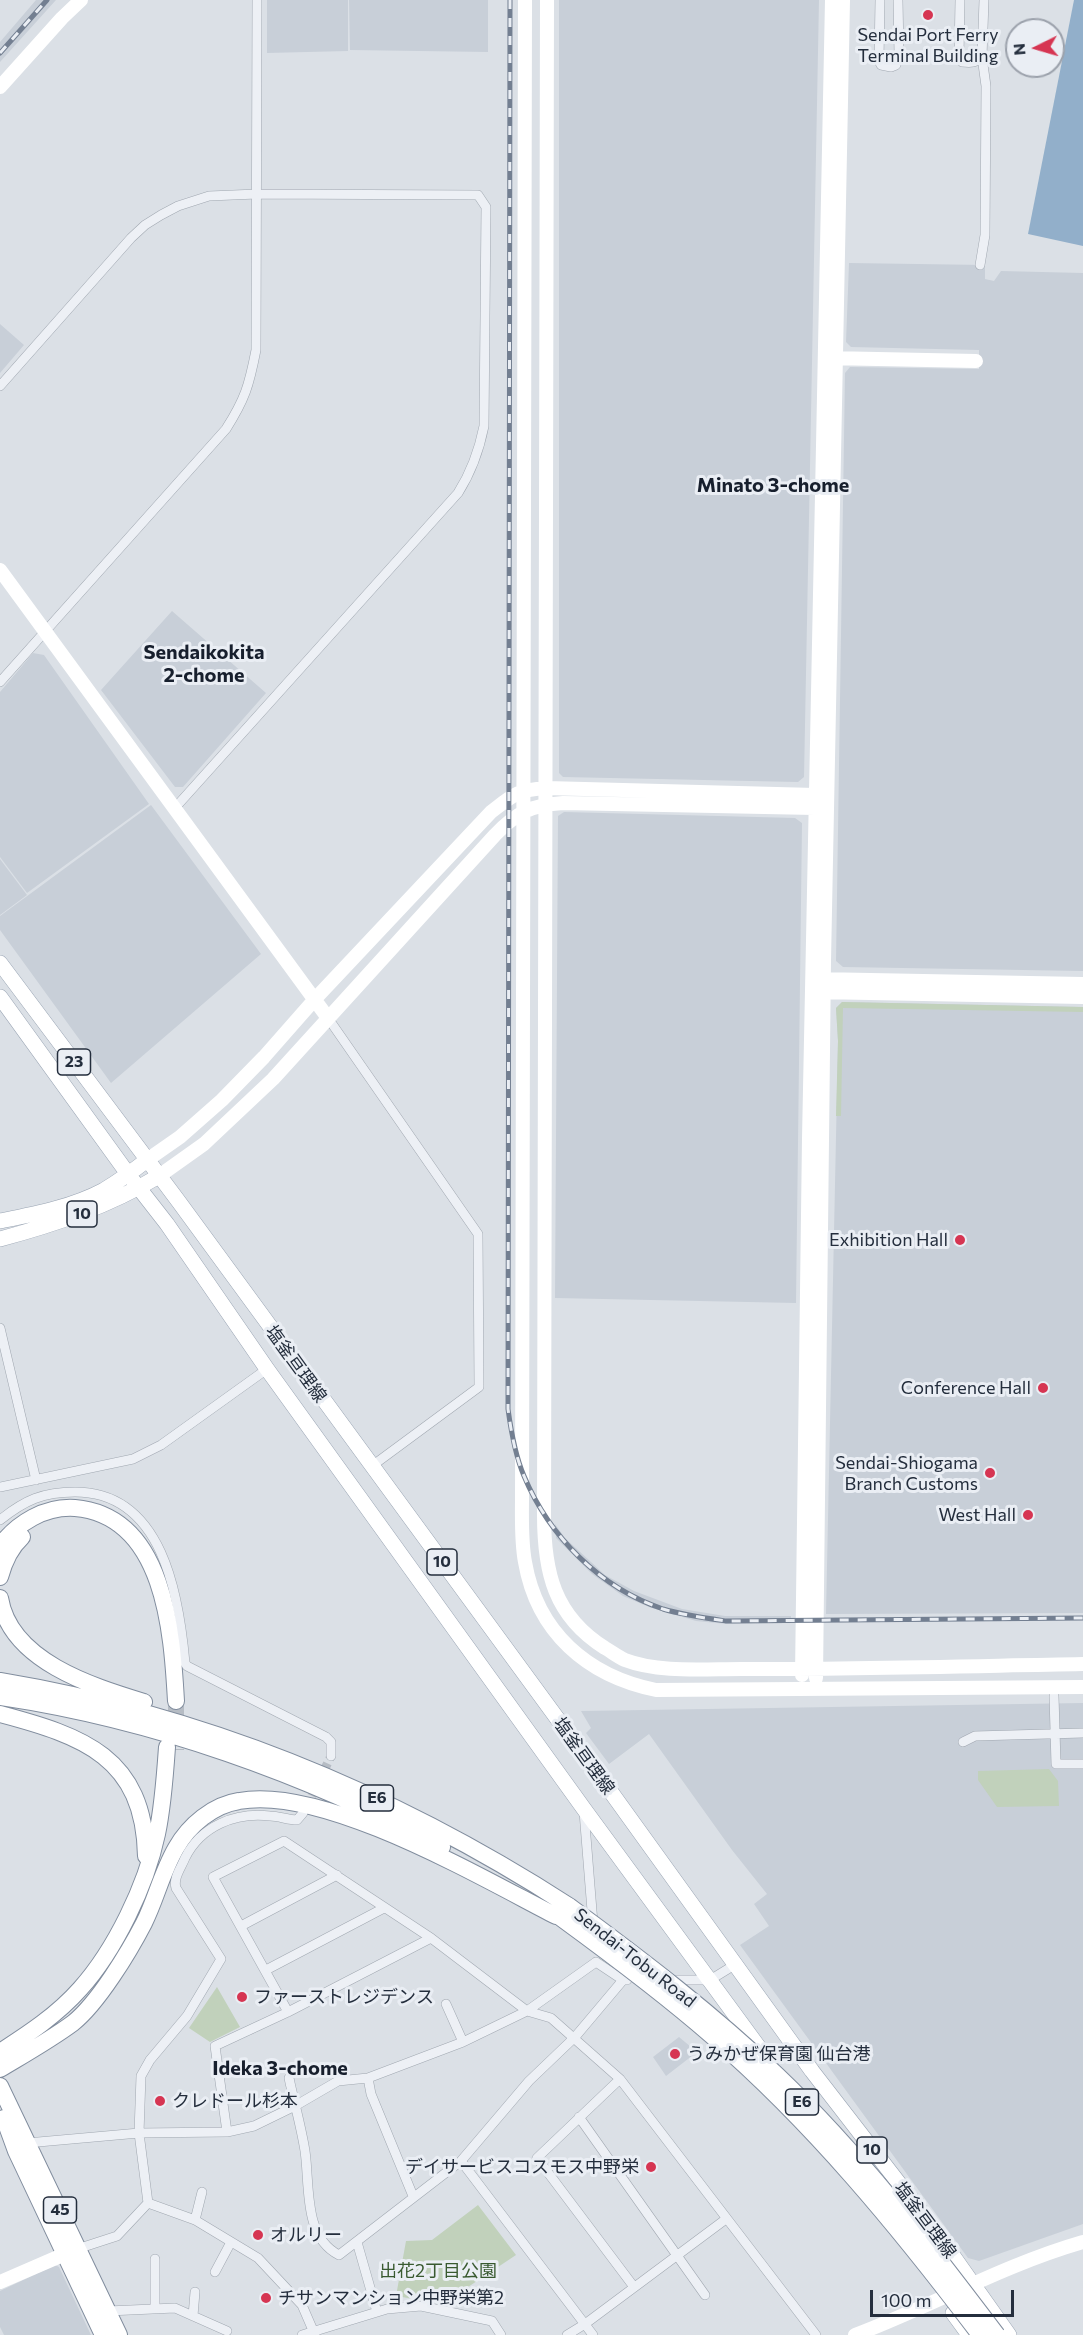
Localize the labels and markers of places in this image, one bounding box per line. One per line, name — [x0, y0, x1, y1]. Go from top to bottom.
marker: Sendai Port Ferry Terminal Building — [921, 8, 935, 22]
place label: Sendai Port Ferry Terminal Building — [857, 24, 999, 66]
place label: Exhibition Hall — [829, 1229, 948, 1251]
marker: Exhibition Hall — [953, 1233, 967, 1247]
place label: Conference Hall — [901, 1377, 1031, 1399]
marker: Conference Hall — [1036, 1381, 1050, 1395]
place label: Sendai-Shiogama Branch Customs — [835, 1452, 978, 1494]
marker: Sendai-Shiogama Branch Customs — [983, 1466, 997, 1480]
place label: West Hall — [938, 1504, 1016, 1526]
marker: West Hall — [1021, 1508, 1035, 1522]
place label: ファーストレジデンス — [254, 1986, 434, 2008]
marker: ファーストレジデンス — [235, 1990, 249, 2004]
place label: うみかぜ保育園 仙台港 — [687, 2043, 870, 2065]
marker: うみかぜ保育園 仙台港 — [668, 2047, 682, 2061]
place label: クレドール杉本 — [172, 2090, 298, 2112]
marker: クレドール杉本 — [153, 2094, 167, 2108]
place label: デイサービスコスモス中野栄 — [405, 2156, 639, 2178]
marker: デイサービスコスモス中野栄 — [644, 2160, 658, 2174]
place label: オルリー — [270, 2224, 342, 2246]
marker: オルリー — [251, 2228, 265, 2242]
place label: チサンマンション中野栄第2 — [278, 2287, 504, 2309]
marker: チサンマンション中野栄第2 — [259, 2291, 273, 2305]

